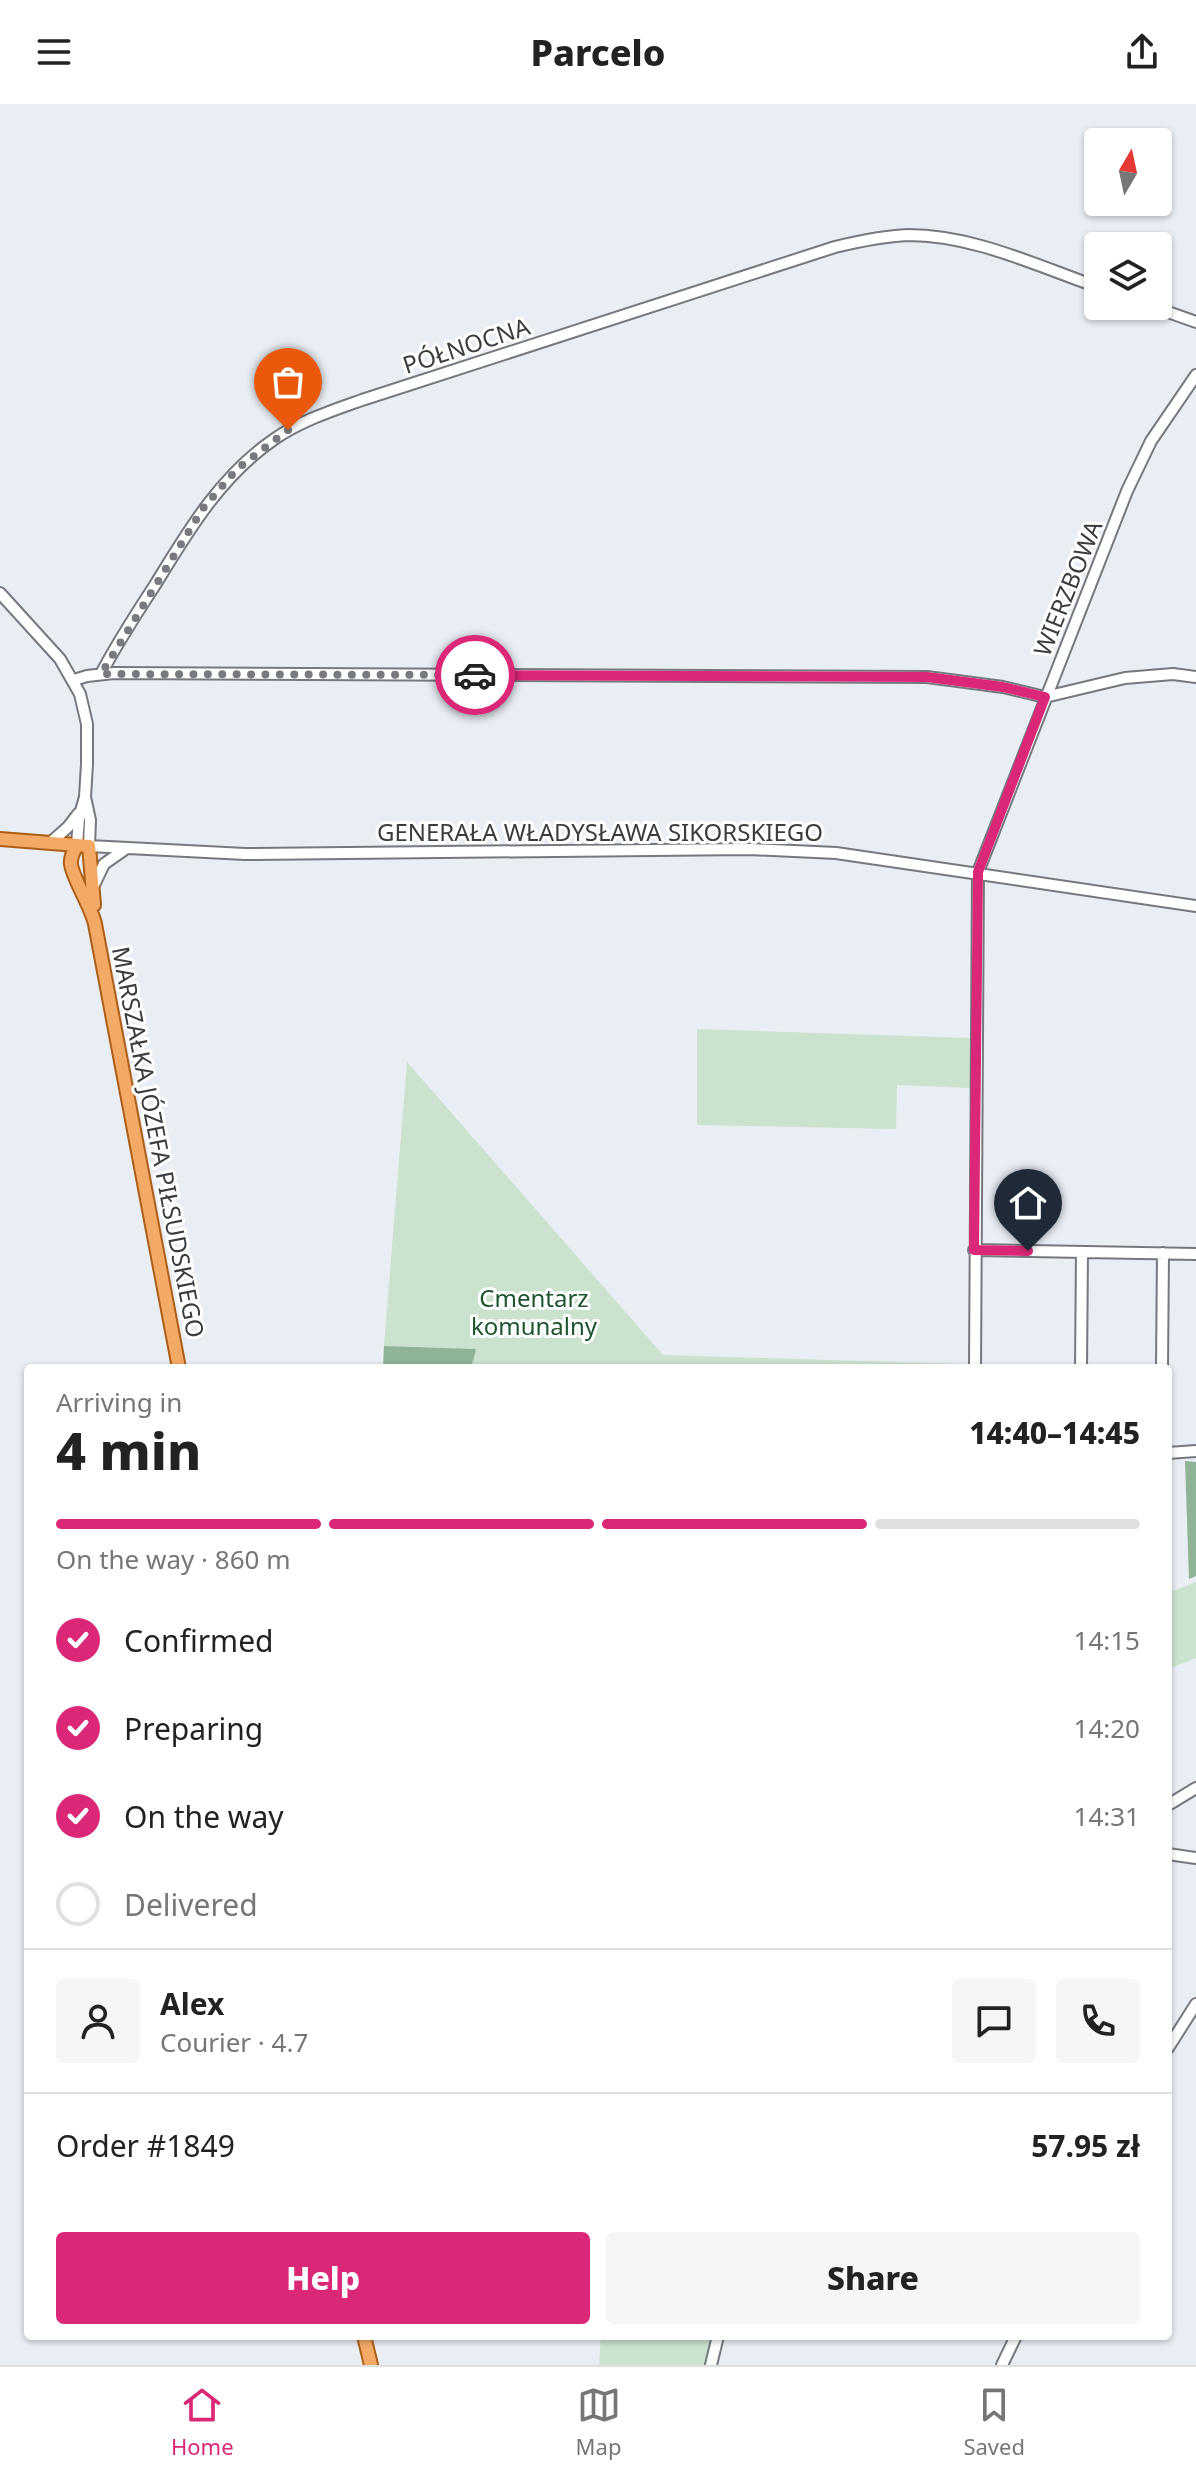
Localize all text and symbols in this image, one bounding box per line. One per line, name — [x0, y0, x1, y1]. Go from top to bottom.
text: Parcelo — [531, 28, 665, 77]
icon: menu — [32, 30, 76, 74]
icon: share — [1120, 30, 1164, 74]
north arrow — [1084, 128, 1172, 216]
map controls — [1084, 128, 1172, 320]
button: layers — [1084, 232, 1172, 320]
street label: PÓŁNOCNA — [398, 309, 534, 381]
pin — [254, 348, 322, 430]
icon: bag — [266, 360, 310, 404]
street label: WIERZBOWA — [1025, 515, 1109, 661]
courier — [435, 635, 515, 715]
icon: car — [453, 653, 497, 697]
street label: GENERAŁA WŁADYSŁAWA SIKORSKIEGO — [377, 815, 823, 848]
street label: MARSZAŁKA JÓZEFA PIŁSUDSKIEGO — [105, 943, 213, 1341]
pin — [994, 1169, 1062, 1251]
icon: home — [1006, 1181, 1050, 1225]
park label: Cmentarz komunalny — [471, 1281, 598, 1342]
text: Arriving in — [56, 1384, 182, 1420]
text: 14:40–14:45 — [969, 1412, 1140, 1453]
text: 4 min — [56, 1414, 201, 1485]
text: On the way · 860 m — [56, 1541, 290, 1577]
icon: check — [56, 1618, 100, 1662]
text: Confirmed — [124, 1620, 274, 1661]
text: 14:15 — [1074, 1622, 1140, 1658]
icon: check — [56, 1706, 100, 1750]
text: Preparing — [124, 1708, 263, 1749]
text: 14:20 — [1074, 1710, 1140, 1746]
icon: check — [56, 1794, 100, 1838]
text: On the way — [124, 1796, 284, 1837]
text: 14:31 — [1074, 1798, 1140, 1834]
text: Delivered — [124, 1884, 258, 1925]
button: person — [56, 1979, 140, 2063]
button: chat — [952, 1979, 1036, 2063]
button: phone — [1056, 1979, 1140, 2063]
text: Alex — [160, 1983, 224, 2024]
text: Courier · 4.7 — [160, 2024, 308, 2060]
text: Order #1849 — [56, 2125, 235, 2166]
text: 57.95 zł — [1031, 2125, 1140, 2166]
button: Help — [56, 2232, 590, 2324]
button: Share — [606, 2232, 1140, 2324]
tab: Home — [171, 2383, 234, 2461]
tab: Map — [576, 2383, 621, 2461]
tab: Saved — [963, 2383, 1025, 2461]

